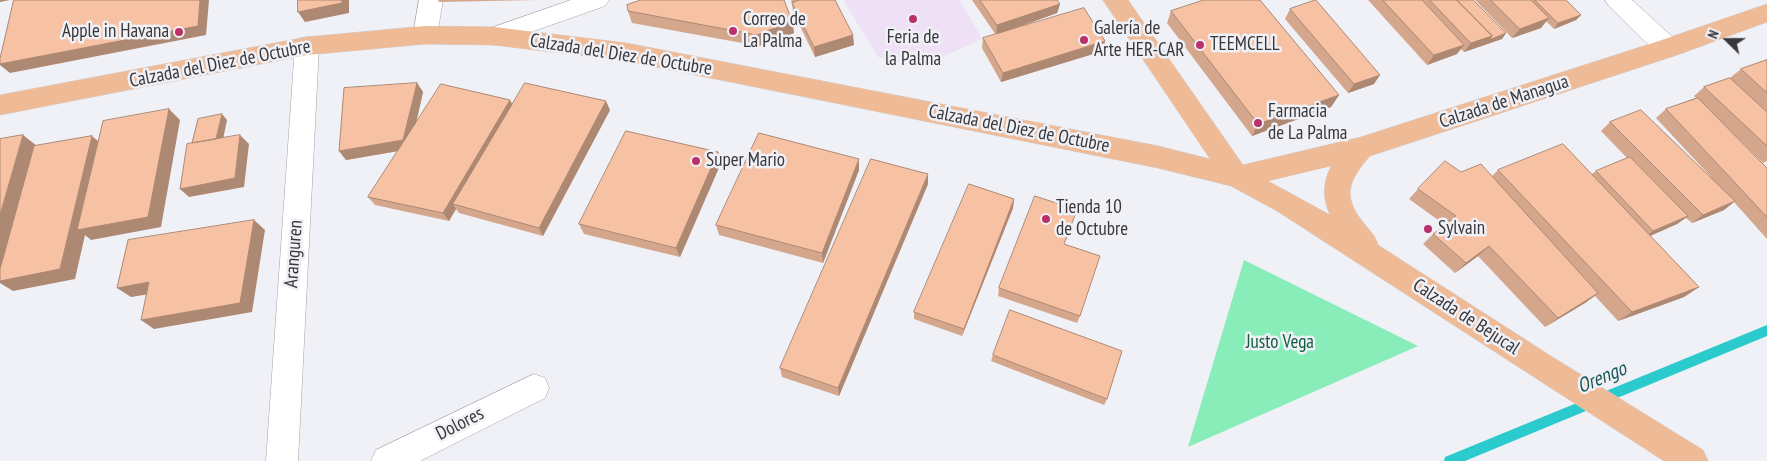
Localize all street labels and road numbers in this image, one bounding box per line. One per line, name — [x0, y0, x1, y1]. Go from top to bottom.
street label: Calzada del Diez de Octubre — [528, 29, 714, 81]
street label: Calzada del Diez de Octubre — [127, 35, 313, 93]
street label: Calzada de Managua — [1436, 70, 1572, 134]
street label: Calzada del Diez de Octubre — [926, 100, 1112, 158]
street label: Aranguren — [280, 219, 308, 289]
street label: Calzada de Bejucal — [1408, 274, 1524, 360]
street label: Dolores — [432, 402, 488, 446]

